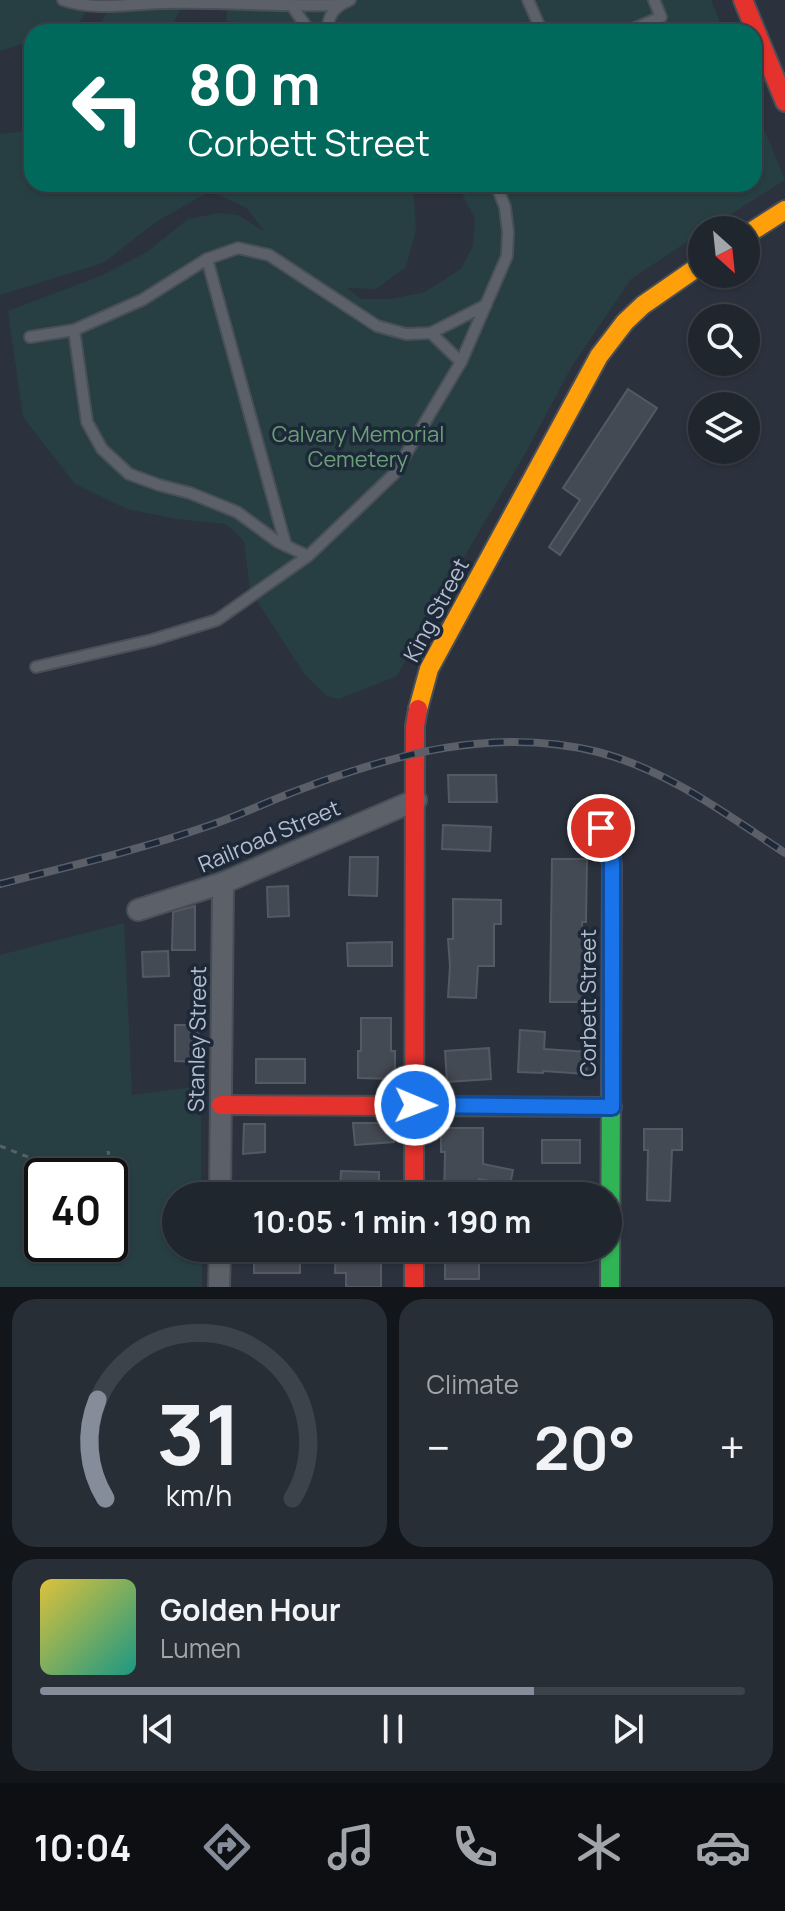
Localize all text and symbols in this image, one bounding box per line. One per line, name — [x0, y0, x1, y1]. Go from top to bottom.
text: 80 m — [188, 45, 321, 122]
icon: left — [56, 56, 160, 160]
text: Corbett Street — [188, 118, 430, 167]
north arrow — [688, 216, 760, 288]
map controls — [688, 216, 760, 464]
button: search — [688, 304, 760, 376]
button: layers — [688, 392, 760, 464]
park label: Calvary Memorial Cemetery — [272, 419, 444, 474]
street label: King Street — [396, 553, 476, 667]
street label: Railroad Street — [193, 793, 345, 879]
pin — [567, 794, 635, 862]
icon: arrive — [579, 806, 623, 850]
street label: Corbett Street — [573, 929, 603, 1077]
street label: Stanley Street — [181, 966, 213, 1112]
position arrow — [373, 1063, 457, 1147]
speed limit sign: 40 — [24, 1158, 128, 1262]
text: 10:05 · 1 min · 190 m — [253, 1201, 531, 1242]
text: Climate — [427, 1366, 519, 1402]
text: 31 — [157, 1376, 242, 1490]
text: 20° — [534, 1406, 636, 1488]
text: − — [427, 1417, 450, 1477]
text: + — [720, 1417, 745, 1477]
text: km/h — [166, 1476, 232, 1515]
text: Golden Hour — [160, 1589, 341, 1630]
text: Lumen — [160, 1630, 241, 1666]
icon: previous — [136, 1707, 180, 1751]
icon: pause — [371, 1707, 415, 1751]
icon: next — [606, 1707, 650, 1751]
icon: directions — [199, 1819, 255, 1875]
icon: music — [323, 1819, 379, 1875]
icon: phone — [447, 1819, 503, 1875]
icon: climate — [571, 1819, 627, 1875]
icon: car — [695, 1819, 751, 1875]
text: 10:04 — [34, 1823, 131, 1872]

